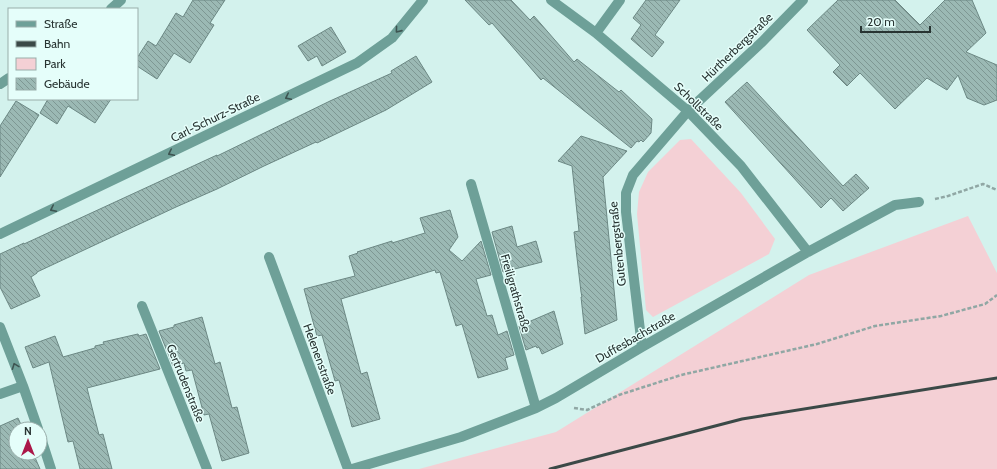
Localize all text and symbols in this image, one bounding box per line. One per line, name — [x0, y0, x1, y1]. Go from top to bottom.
legend — [8, 8, 138, 100]
scale bar — [861, 8, 930, 34]
street label: Hürtherbergstraße — [698, 9, 776, 85]
text: 20 m — [867, 14, 895, 29]
text: Straße — [44, 16, 77, 31]
one-way arrow — [396, 26, 403, 33]
text: Bahn — [44, 36, 70, 51]
text: Park — [44, 56, 66, 71]
text: Gebäude — [44, 76, 90, 91]
street label: Schollstraße — [671, 79, 727, 133]
street label: Carl-Schurz-Straße — [168, 89, 262, 145]
one-way arrow — [285, 92, 292, 100]
one-way arrow — [167, 148, 175, 156]
street label: Gutenbergstraße — [605, 201, 629, 287]
one-way arrow — [50, 204, 58, 212]
street label: Freiligrathstraße — [498, 252, 534, 334]
street label: Duffesbachstraße — [592, 308, 678, 366]
street label: Helenenstraße — [300, 321, 340, 397]
street label: Gertrudenstraße — [163, 342, 209, 424]
one-way arrow — [12, 363, 20, 370]
north arrow — [8, 421, 48, 461]
text: N — [24, 424, 32, 438]

